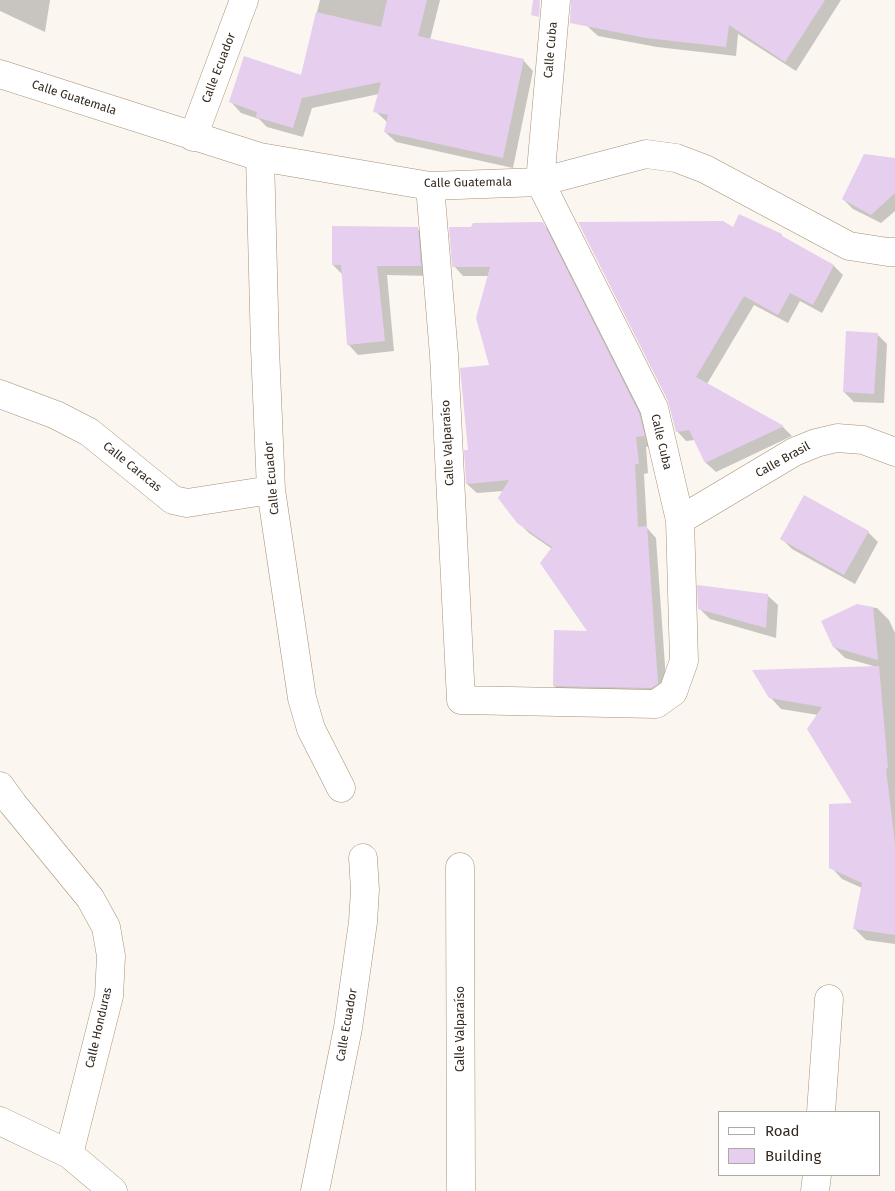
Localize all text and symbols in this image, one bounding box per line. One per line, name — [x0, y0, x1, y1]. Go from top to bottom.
street label: Calle Cuba — [541, 21, 561, 79]
street label: Calle Ecuador — [199, 31, 239, 105]
street label: Calle Guatemala — [30, 78, 118, 118]
street label: Calle Guatemala — [424, 175, 512, 191]
street label: Calle Valparaíso — [439, 400, 457, 486]
street label: Calle Cuba — [648, 413, 674, 471]
street label: Calle Caracas — [100, 439, 164, 495]
street label: Calle Brasil — [753, 439, 813, 481]
street label: Calle Ecuador — [262, 441, 282, 515]
street label: Calle Honduras — [83, 986, 115, 1070]
street label: Calle Valparaíso — [454, 986, 468, 1072]
street label: Calle Ecuador — [333, 987, 361, 1063]
legend — [718, 1111, 880, 1176]
text: Road — [765, 1122, 800, 1140]
text: Building — [765, 1147, 821, 1165]

